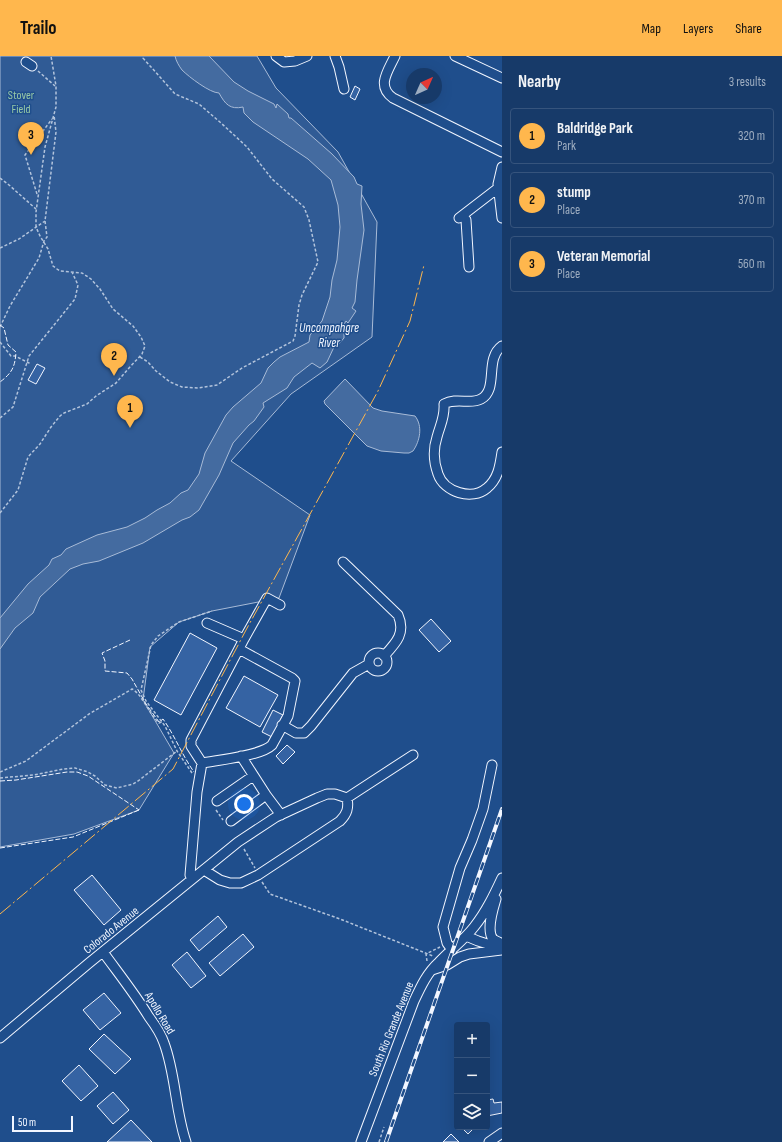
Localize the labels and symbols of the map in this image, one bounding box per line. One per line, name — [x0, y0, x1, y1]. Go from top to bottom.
north arrow — [406, 68, 442, 104]
park label: Stover Field — [8, 88, 35, 117]
pin: 3 — [18, 122, 44, 155]
water label: Uncompahgre River — [299, 320, 359, 351]
pin: 2 — [101, 343, 127, 376]
pin: 1 — [117, 395, 143, 428]
your location — [234, 794, 254, 814]
street label: Colorado Avenue — [81, 903, 142, 957]
street label: South Rio Grande Avenue — [366, 980, 417, 1079]
street label: Apollo Road — [141, 989, 178, 1037]
scale bar — [12, 1114, 73, 1133]

